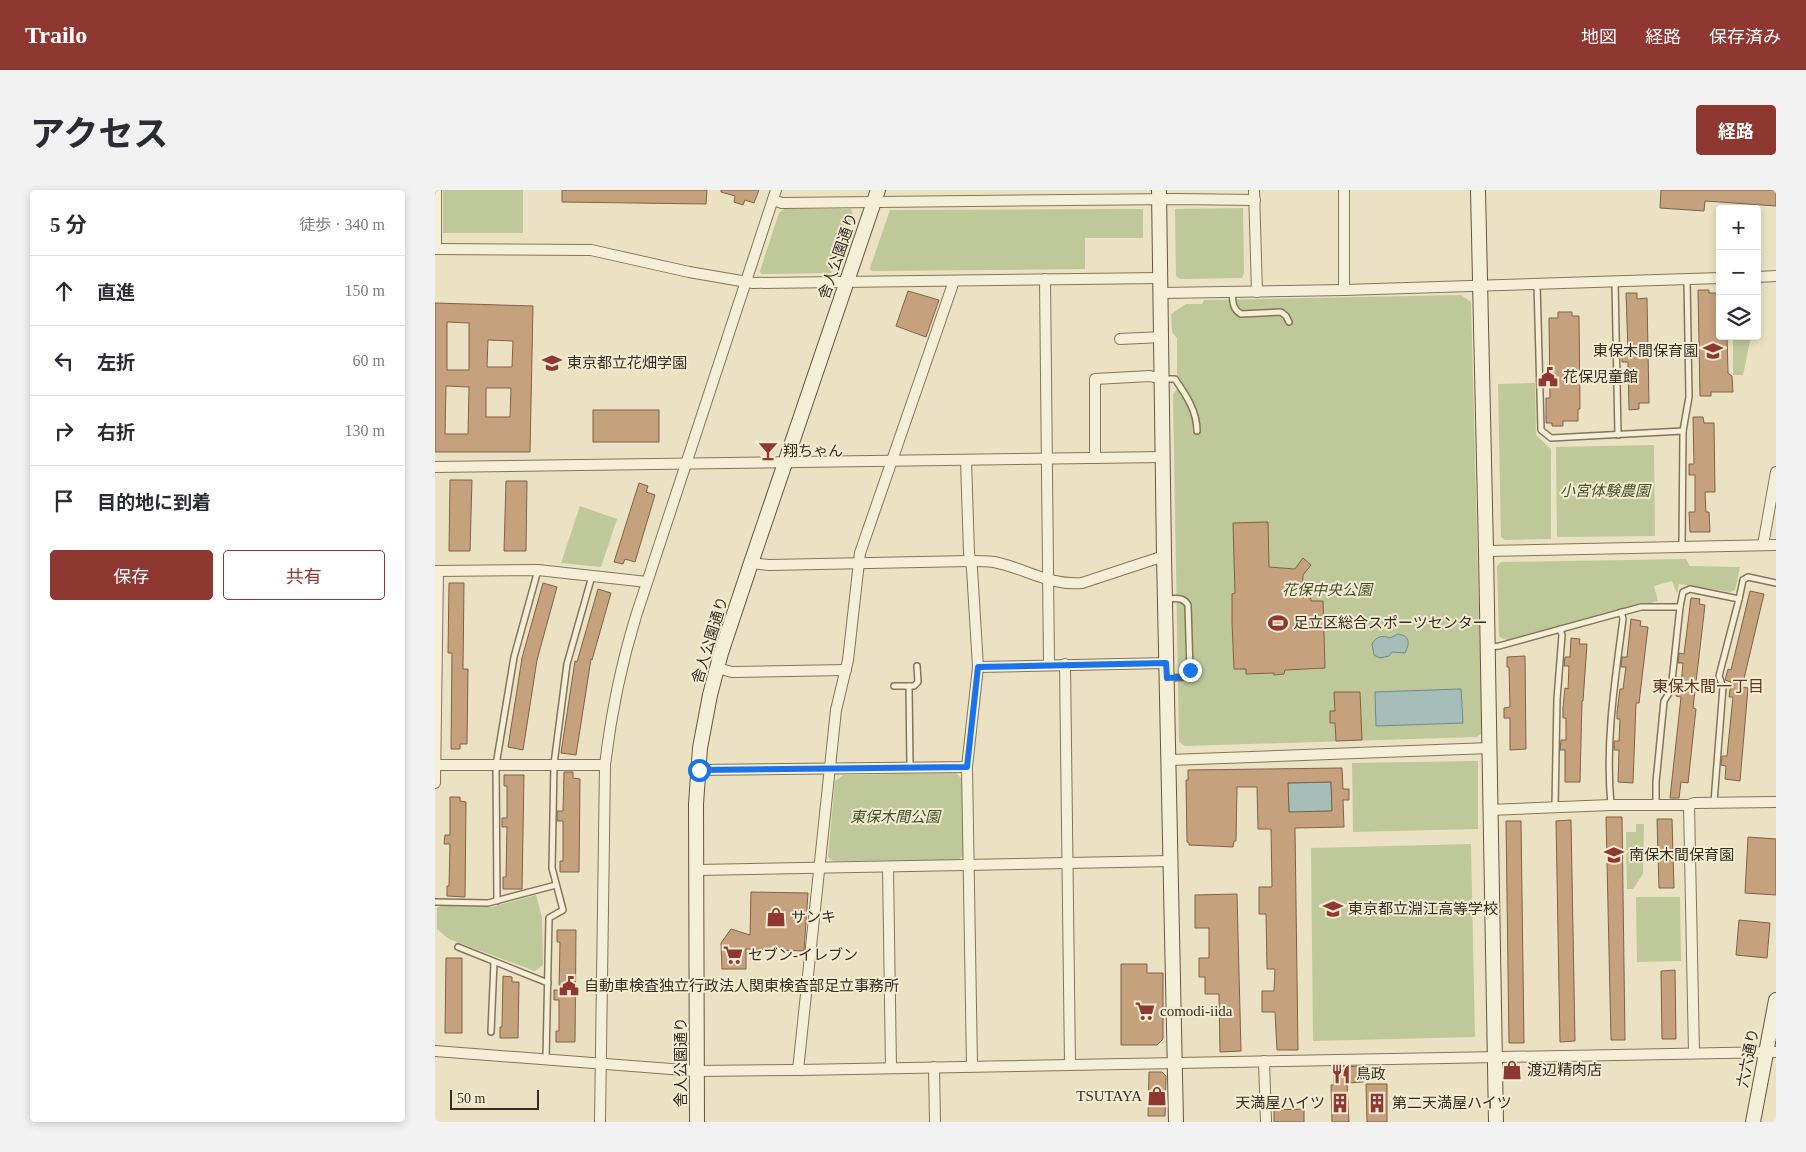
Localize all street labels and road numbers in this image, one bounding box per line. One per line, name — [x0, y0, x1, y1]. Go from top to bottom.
street label: 舎人公園通り — [816, 211, 860, 301]
street label: 舎人公園通り — [689, 595, 731, 685]
street label: 舎人公園通り — [673, 1017, 689, 1107]
street label: 六六通り — [1734, 1027, 1762, 1089]

